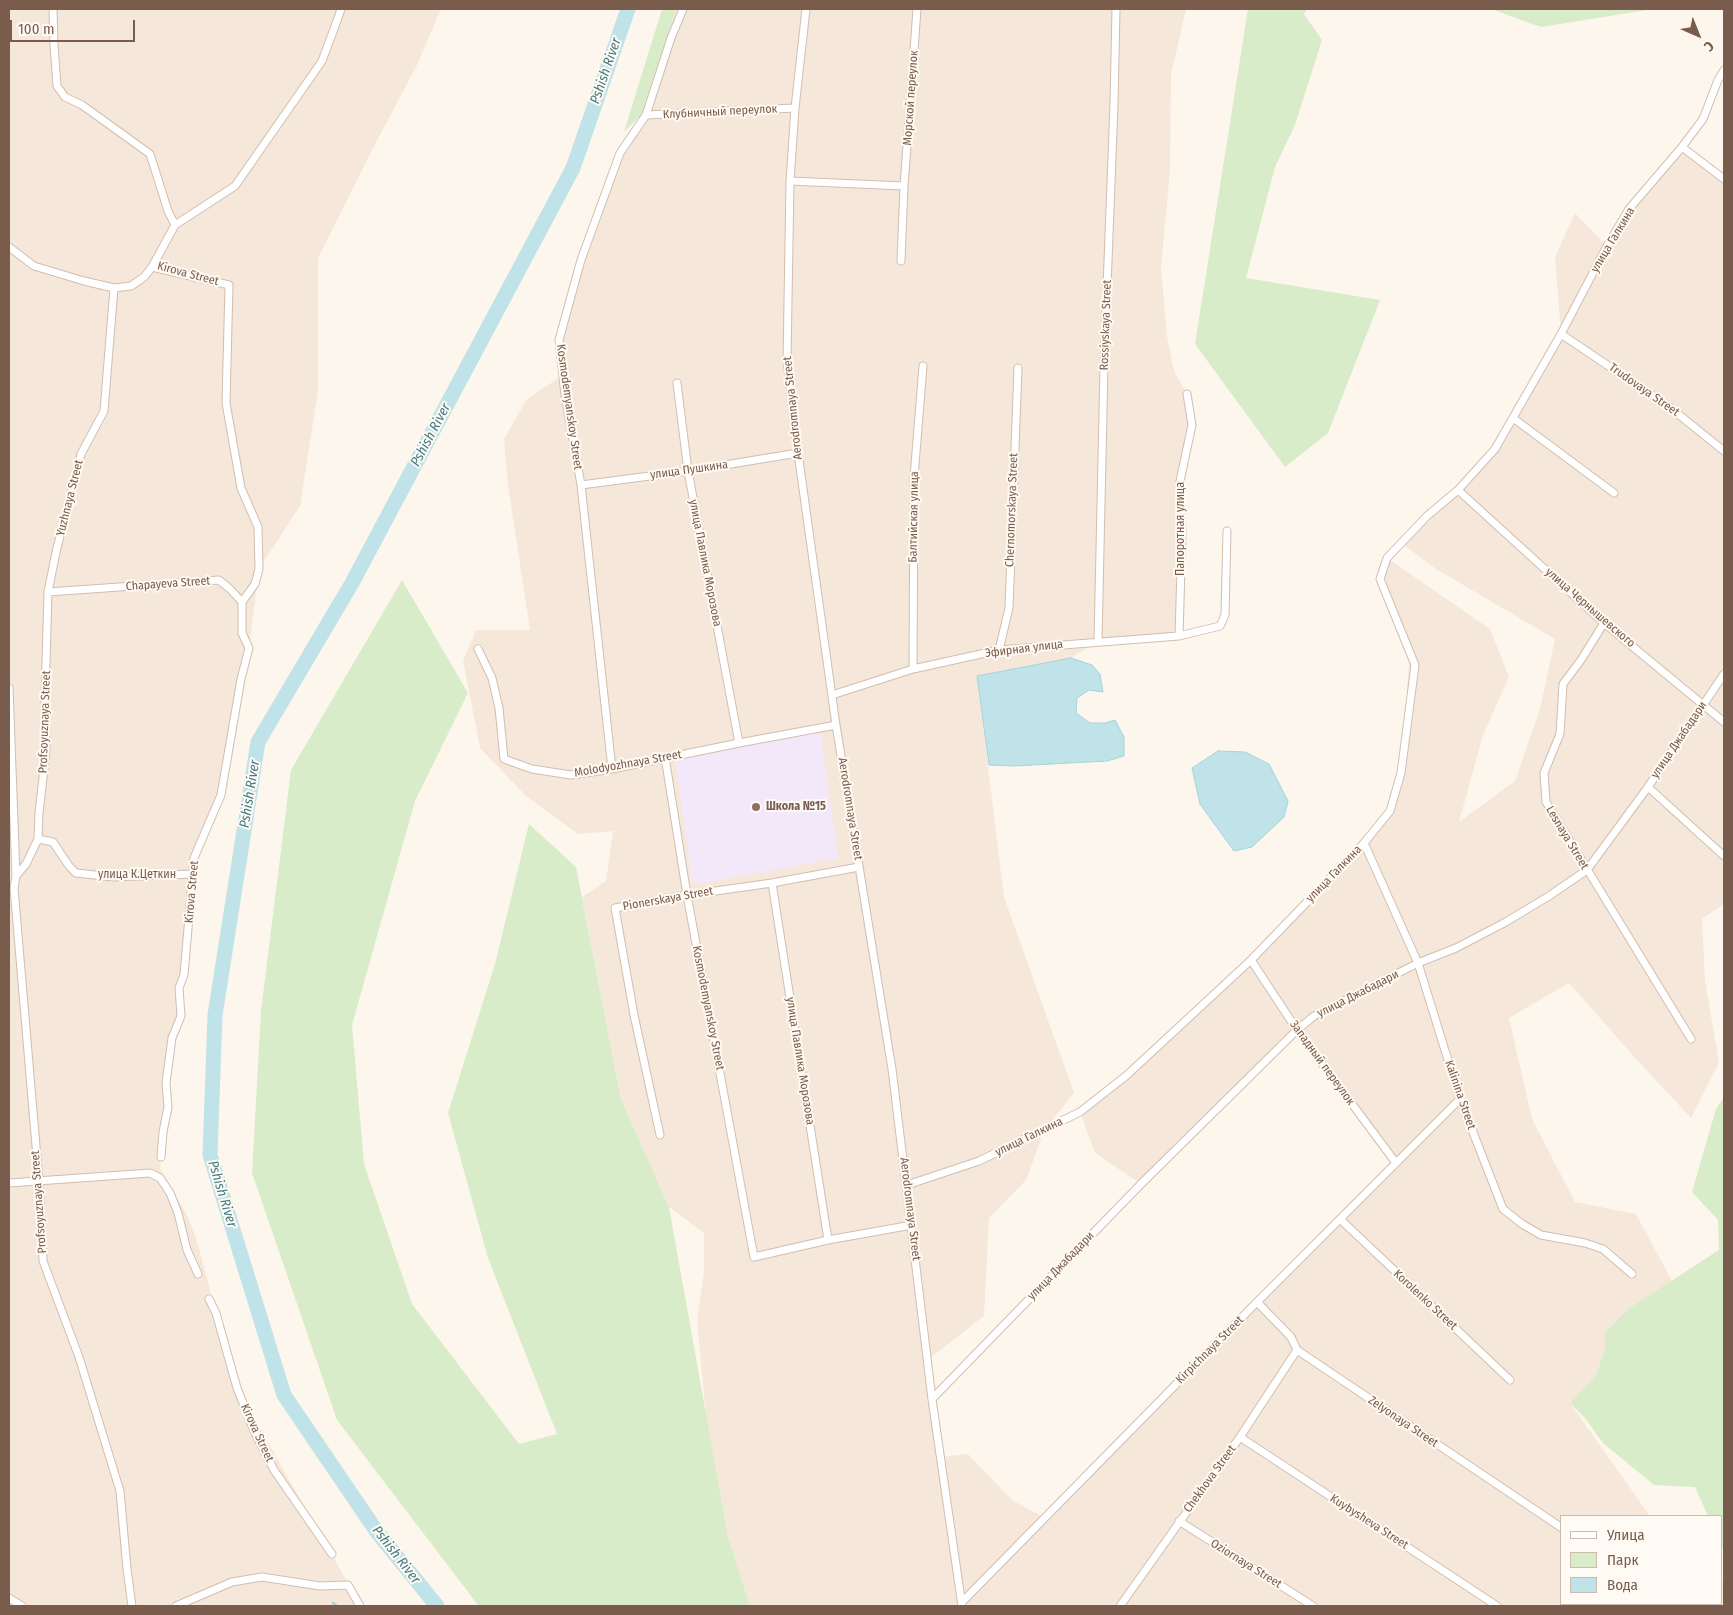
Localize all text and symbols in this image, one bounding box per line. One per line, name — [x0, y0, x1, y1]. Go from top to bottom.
scale bar — [12, 10, 138, 42]
north arrow — [1673, 10, 1723, 60]
text: 100 m — [18, 20, 55, 38]
water label: Pshish River — [587, 36, 625, 106]
text: С — [1700, 37, 1717, 55]
street label: Морской переулок — [900, 50, 922, 146]
street label: Клубничный переулок — [662, 102, 778, 122]
street label: улица Галкина — [1588, 205, 1638, 275]
street label: Kirova Street — [156, 259, 220, 289]
street label: Rossiyskaya Street — [1097, 279, 1115, 371]
street label: Kosmodemyanskoy Street — [553, 343, 585, 471]
street label: Aerodromnaya Street — [780, 356, 806, 460]
street label: Trudovaya Street — [1606, 360, 1682, 420]
water label: Pshish River — [407, 401, 455, 469]
street label: Chernomorskaya Street — [1003, 453, 1021, 567]
street label: улица Пушкина — [649, 457, 729, 483]
street label: Yuzhnaya Street — [54, 458, 86, 538]
street label: Балтийская улица — [906, 471, 922, 563]
street label: Папоротная улица — [1174, 482, 1188, 576]
street label: улица Павлика Морозова — [686, 498, 724, 628]
street label: улица Чернышевского — [1542, 565, 1638, 651]
street label: Chapayeva Street — [125, 574, 211, 594]
street label: Эфирная улица — [984, 637, 1064, 661]
street label: Profsoyuznaya Street — [36, 670, 54, 774]
street label: улица Джабадари — [1648, 699, 1710, 781]
street label: Molodyozhnaya Street — [573, 747, 683, 781]
street label: Aerodromnaya Street — [835, 757, 865, 861]
water label: Pshish River — [236, 759, 264, 829]
place label: Школа №15 — [766, 800, 826, 814]
marker: Школа №15 — [750, 801, 762, 813]
street label: Lesnaya Street — [1542, 804, 1592, 872]
street label: улица Галкина — [1303, 843, 1365, 905]
street label: Kirova Street — [182, 860, 202, 924]
street label: улица К.Цеткин — [98, 868, 176, 882]
street label: Pionerskaya Street — [622, 884, 714, 914]
street label: Kosmodemyanskoy Street — [689, 944, 727, 1072]
street label: улица Джабадари — [1315, 967, 1401, 1021]
street label: улица Павлика Морозова — [783, 996, 817, 1126]
street label: Западный переулок — [1286, 1018, 1358, 1108]
street label: Kalinina Street — [1441, 1059, 1479, 1131]
street label: улица Галкина — [993, 1114, 1065, 1160]
street label: Profsoyuznaya Street — [28, 1150, 50, 1254]
street label: Aerodromnaya Street — [897, 1157, 923, 1261]
water label: Pshish River — [204, 1159, 240, 1229]
street label: улица Джабадари — [1025, 1229, 1097, 1303]
street label: Korolenko Street — [1390, 1267, 1460, 1333]
street label: Kirpichnaya Street — [1173, 1313, 1247, 1387]
street label: Zelyonaya Street — [1365, 1393, 1441, 1451]
street label: Kirova Street — [237, 1401, 277, 1465]
street label: Chekhova Street — [1181, 1442, 1239, 1516]
street label: Kuybysheva Street — [1327, 1491, 1411, 1553]
legend — [1560, 1515, 1723, 1605]
water label: Pshish River — [368, 1523, 424, 1587]
text: Улица — [1607, 1526, 1645, 1544]
street label: Oziornaya Street — [1208, 1536, 1284, 1592]
text: Парк — [1607, 1551, 1638, 1569]
text: Вода — [1607, 1576, 1638, 1594]

